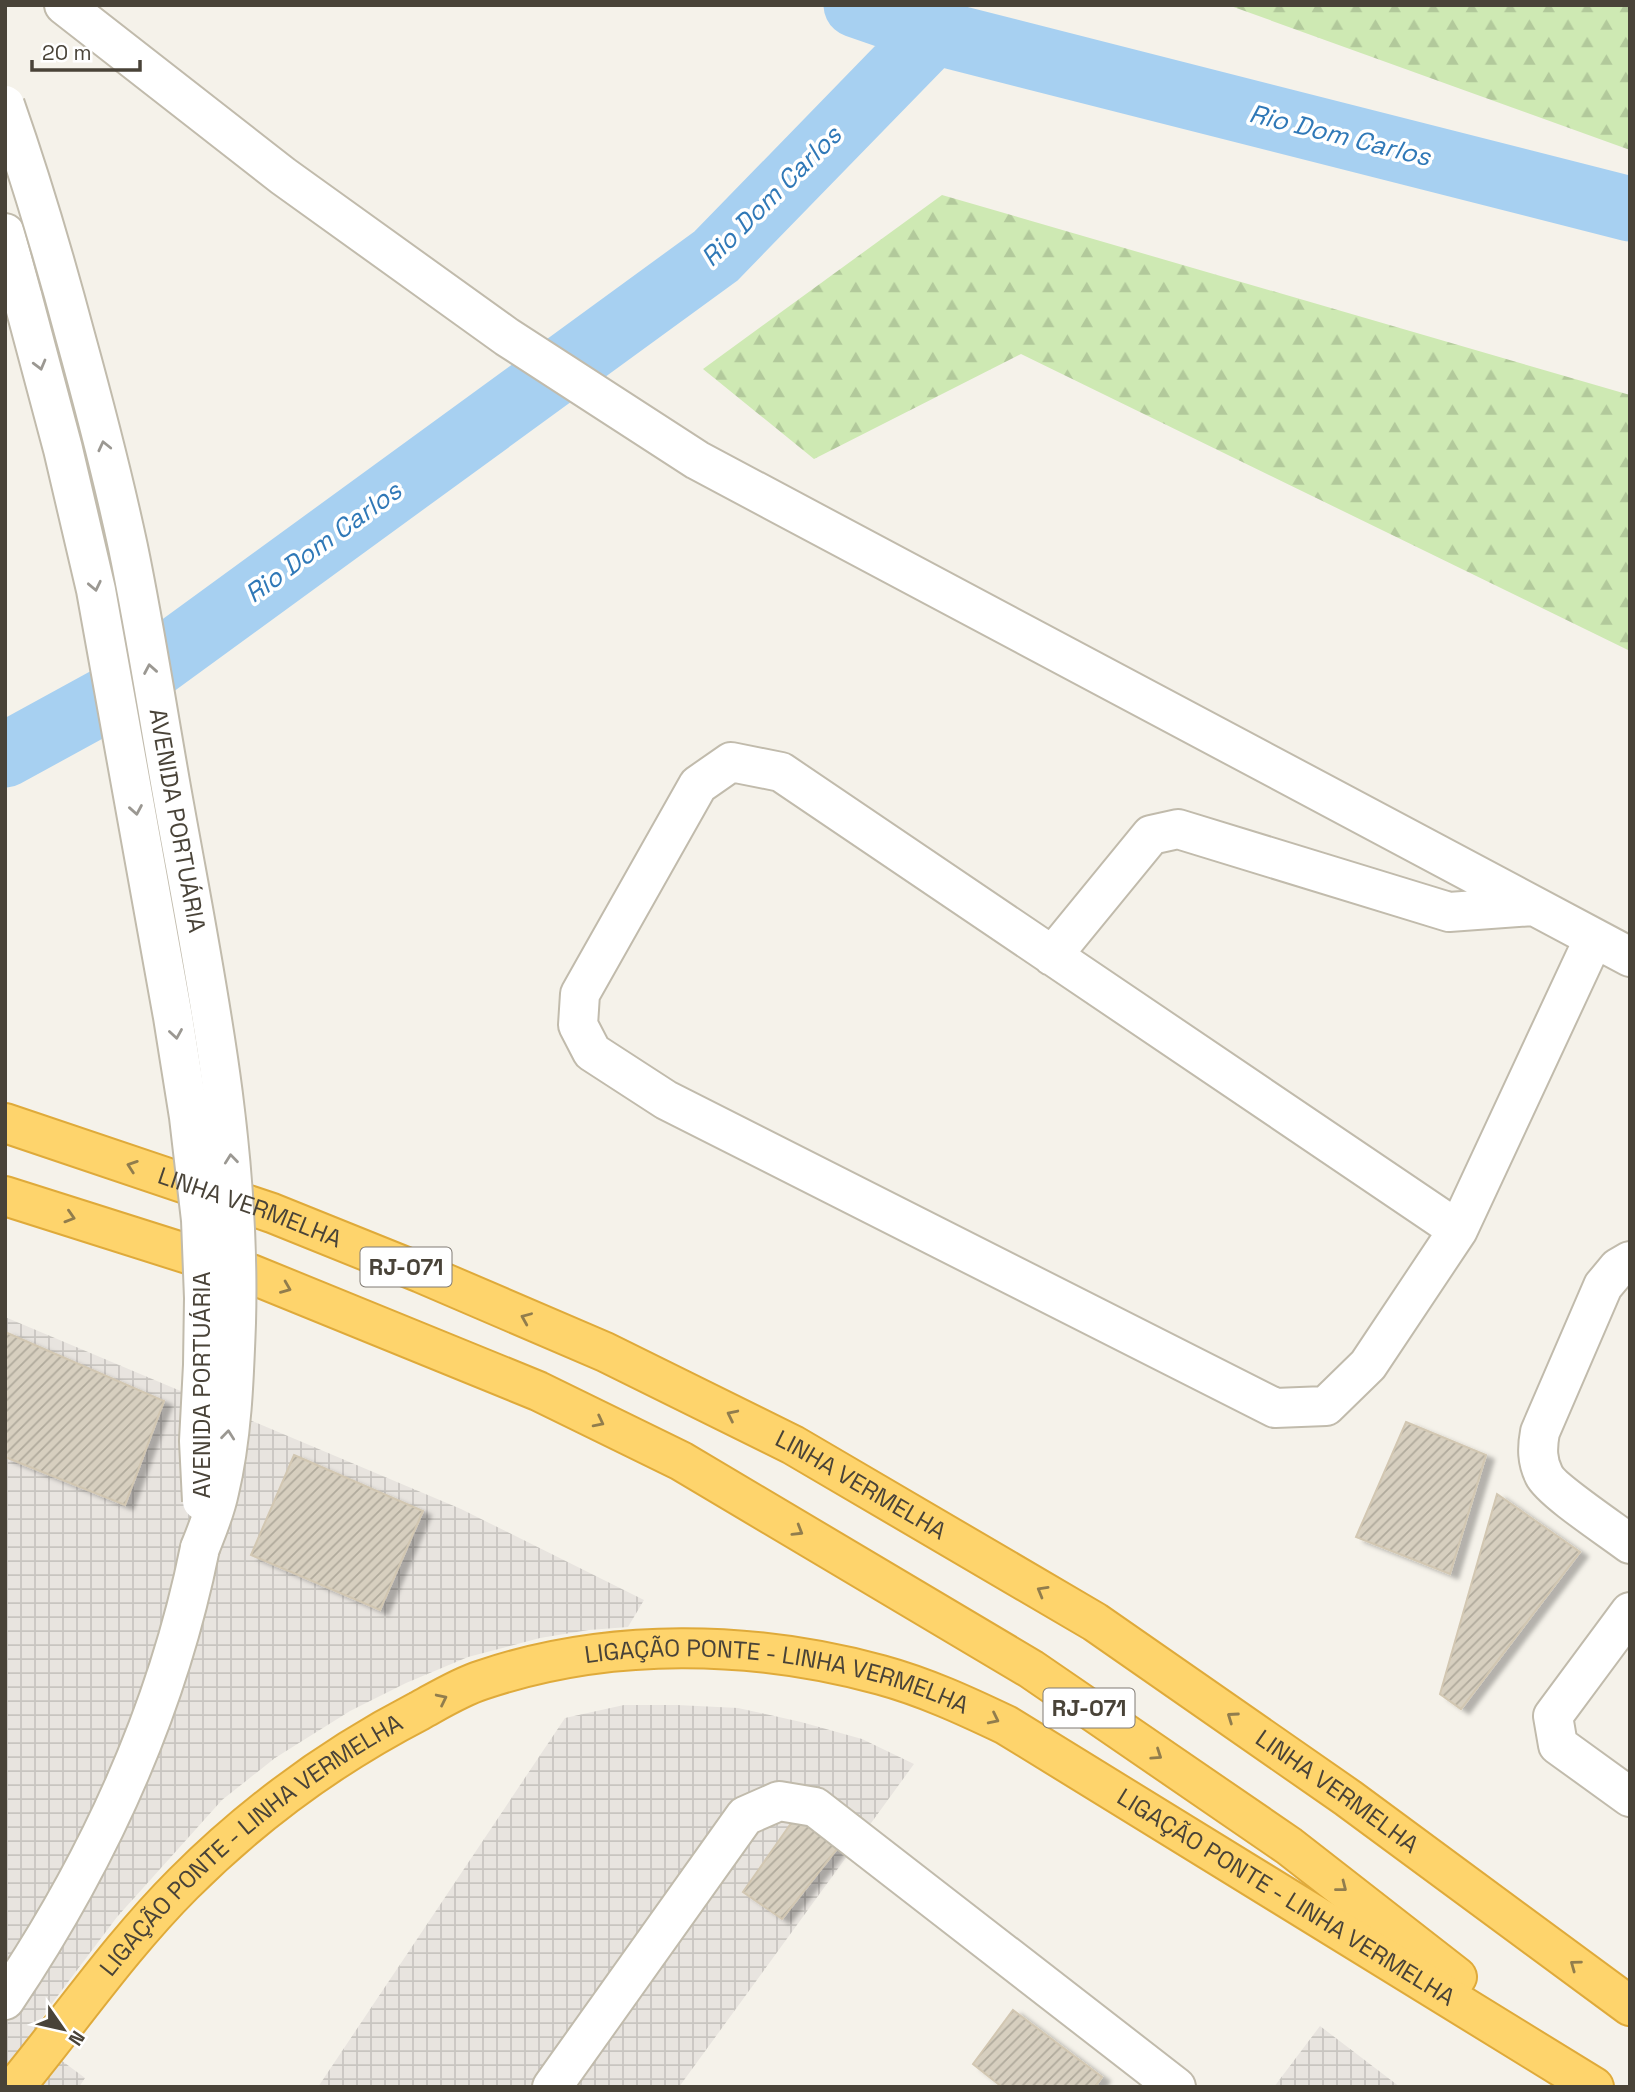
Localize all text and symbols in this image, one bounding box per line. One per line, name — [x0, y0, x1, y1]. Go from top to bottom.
scale bar — [32, 28, 140, 72]
text: 20 m — [42, 39, 92, 66]
water label: Rio Dom Carlos — [1246, 96, 1435, 174]
water label: Rio Dom Carlos — [693, 117, 850, 274]
one-way arrow — [32, 359, 47, 371]
one-way arrow — [98, 440, 112, 452]
water label: Rio Dom Carlos — [238, 473, 409, 610]
one-way arrow — [86, 580, 101, 592]
one-way arrow — [143, 663, 158, 675]
street label: AVENIDA PORTUÁRIA — [143, 706, 213, 935]
one-way arrow — [127, 804, 142, 816]
one-way arrow — [168, 1028, 183, 1040]
one-way arrow — [224, 1153, 239, 1164]
one-way arrow — [126, 1159, 138, 1174]
street label: LINHA VERMELHA — [154, 1160, 346, 1254]
one-way arrow — [64, 1208, 76, 1223]
road number: RJ-071 — [360, 1248, 452, 1286]
street label: AVENIDA PORTUÁRIA — [186, 1271, 217, 1499]
one-way arrow — [279, 1280, 292, 1294]
one-way arrow — [521, 1312, 534, 1326]
one-way arrow — [727, 1410, 739, 1424]
one-way arrow — [592, 1413, 604, 1427]
street label: LINHA VERMELHA — [770, 1423, 952, 1547]
one-way arrow — [220, 1429, 235, 1440]
one-way arrow — [791, 1522, 804, 1535]
one-way arrow — [1037, 1587, 1050, 1600]
street label: LIGAÇÃO PONTE - LINHA VERMELHA — [582, 1632, 974, 1721]
road number: RJ-071 — [1044, 1688, 1134, 1728]
one-way arrow — [435, 1693, 447, 1707]
street label: LIGAÇÃO PONTE - LINHA VERMELHA — [93, 1707, 408, 1982]
one-way arrow — [987, 1711, 999, 1725]
one-way arrow — [1227, 1713, 1240, 1725]
street label: LINHA VERMELHA — [1250, 1723, 1425, 1860]
one-way arrow — [1149, 1747, 1162, 1759]
street label: LIGAÇÃO PONTE - LINHA VERMELHA — [1111, 1781, 1461, 2013]
one-way arrow — [1334, 1879, 1347, 1892]
one-way arrow — [1570, 1961, 1583, 1973]
north arrow — [28, 1994, 98, 2064]
text: N — [63, 2026, 91, 2050]

